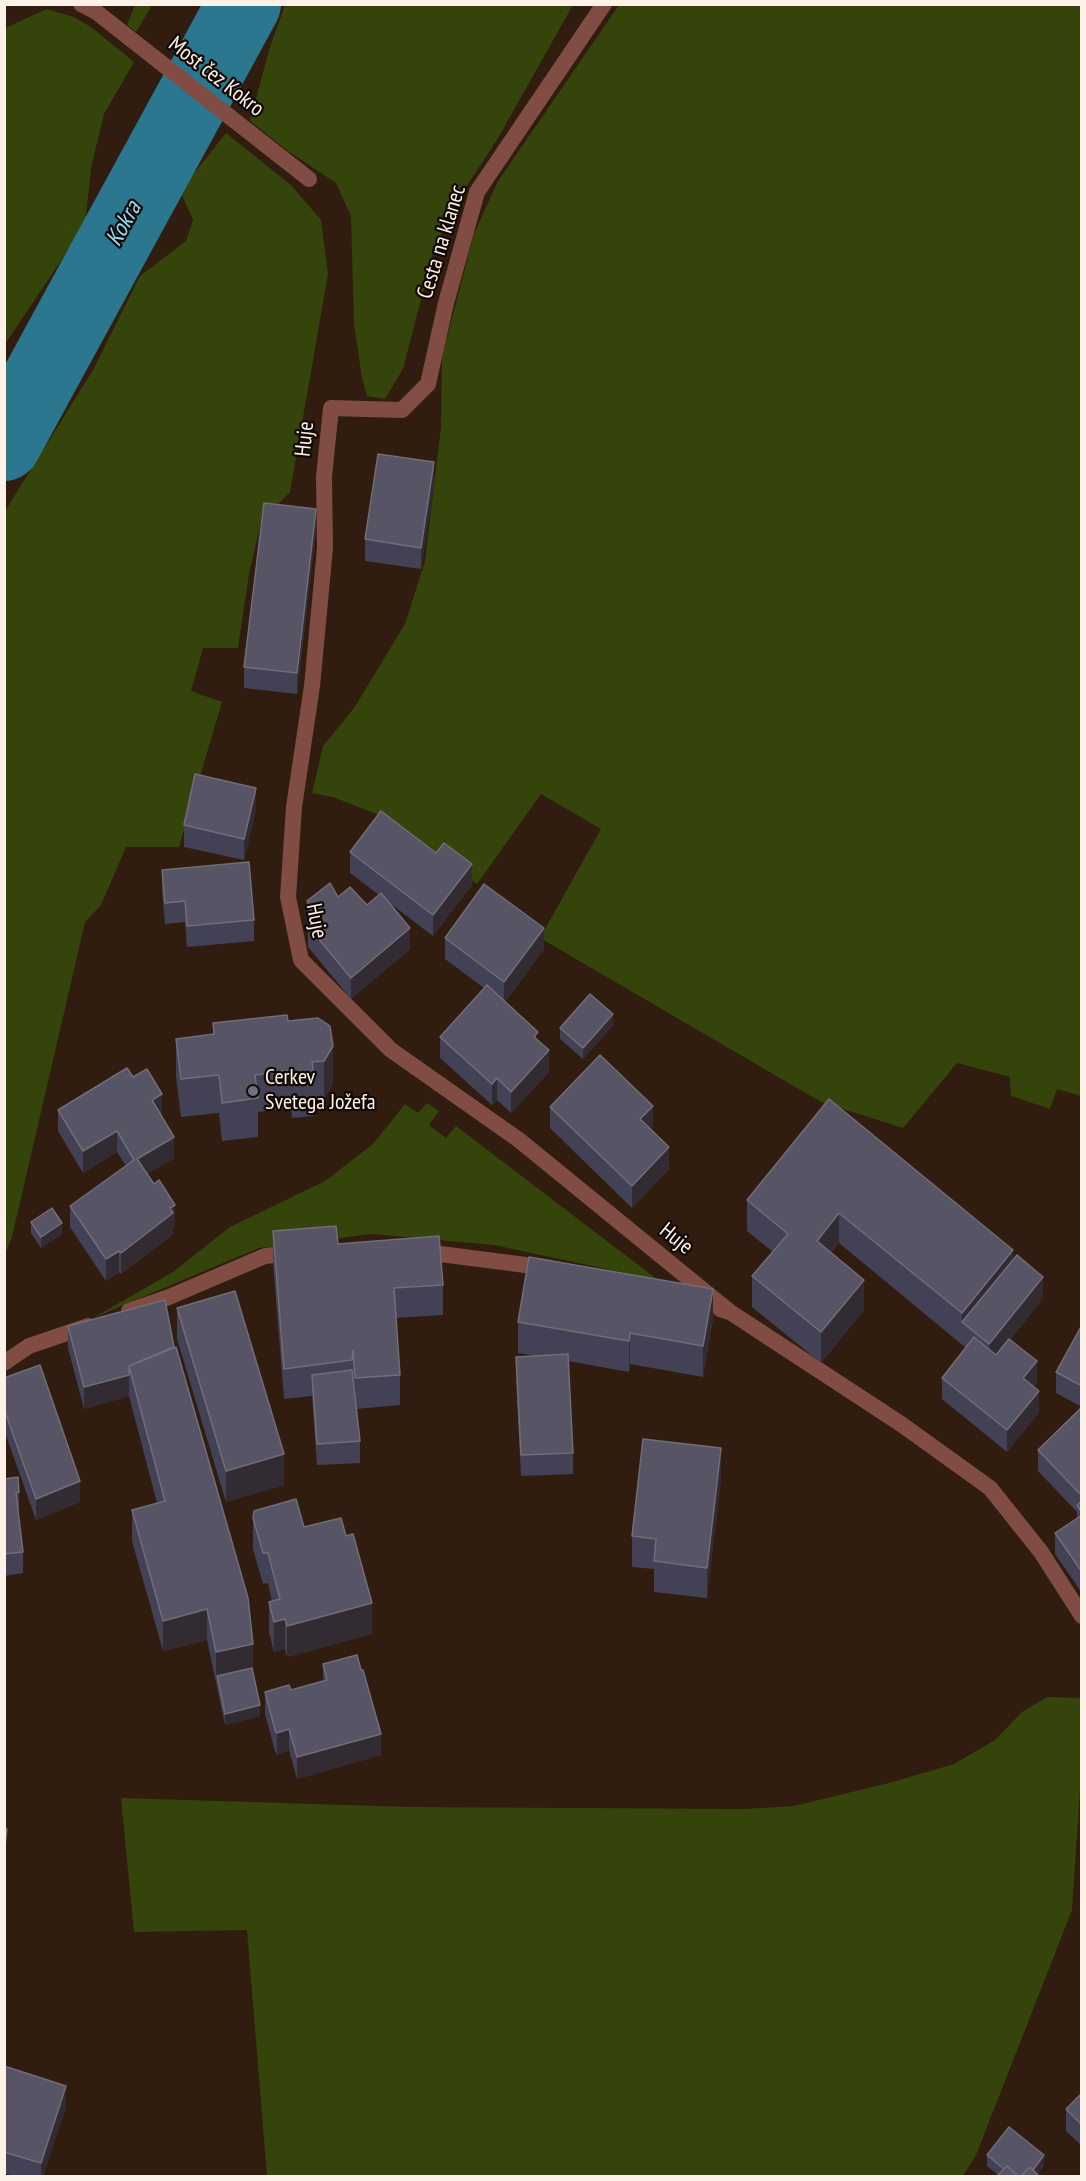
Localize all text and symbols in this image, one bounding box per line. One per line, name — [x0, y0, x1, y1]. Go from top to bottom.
street label: Most čez Kokro — [163, 31, 269, 123]
street label: Cesta na klanec — [412, 182, 472, 302]
water label: Kokra — [100, 197, 148, 251]
street label: Huje — [290, 420, 320, 458]
street label: Huje — [300, 901, 332, 941]
place label: Cerkev Svetega Jožefa — [265, 1065, 376, 1116]
marker: Cerkev Svetega Jožefa — [246, 1084, 260, 1098]
street label: Huje — [654, 1218, 698, 1260]

